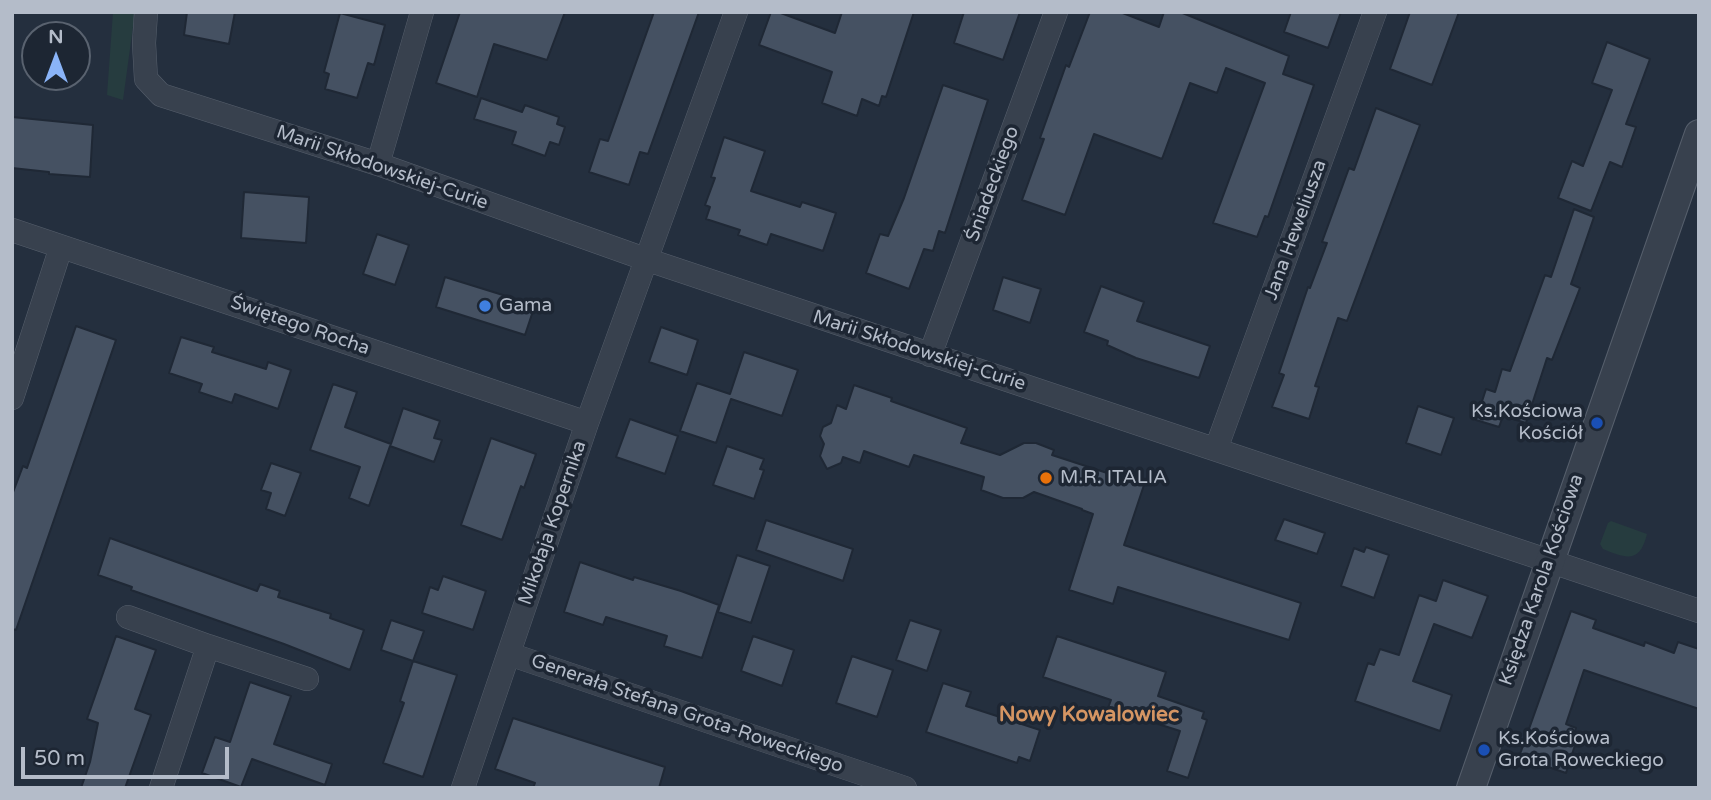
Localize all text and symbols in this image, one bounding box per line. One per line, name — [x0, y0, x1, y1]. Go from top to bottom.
north arrow — [21, 21, 91, 91]
text: N — [48, 26, 64, 48]
street label: Marii Skłodowskiej-Curie — [273, 121, 491, 215]
street label: Śniadeckiego — [962, 123, 1024, 245]
street label: Jana Heweliusza — [1260, 157, 1332, 303]
street label: Świętego Rocha — [228, 292, 372, 360]
place label: Gama — [499, 295, 552, 317]
marker: Gama — [477, 298, 493, 314]
street label: Marii Skłodowskiej-Curie — [810, 306, 1028, 396]
place label: Ks.Kościowa Kościół — [1471, 401, 1583, 445]
marker: Ks.Kościowa Kościół — [1589, 415, 1605, 431]
street label: Mikołaja Kopernika — [514, 438, 592, 608]
place label: M.R. ITALIA — [1060, 467, 1167, 489]
marker: M.R. ITALIA — [1038, 470, 1054, 486]
street label: Księdza Karola Kościowa — [1495, 471, 1589, 689]
street label: Generała Stefana Grota-Roweckiego — [528, 650, 846, 778]
district label: Nowy Kowalowiec — [999, 702, 1179, 728]
place label: Ks.Kościowa Grota Roweckiego — [1498, 728, 1664, 772]
scale bar — [24, 734, 233, 778]
marker: Ks.Kościowa Grota Roweckiego — [1476, 742, 1492, 758]
text: 50 m — [34, 746, 85, 771]

